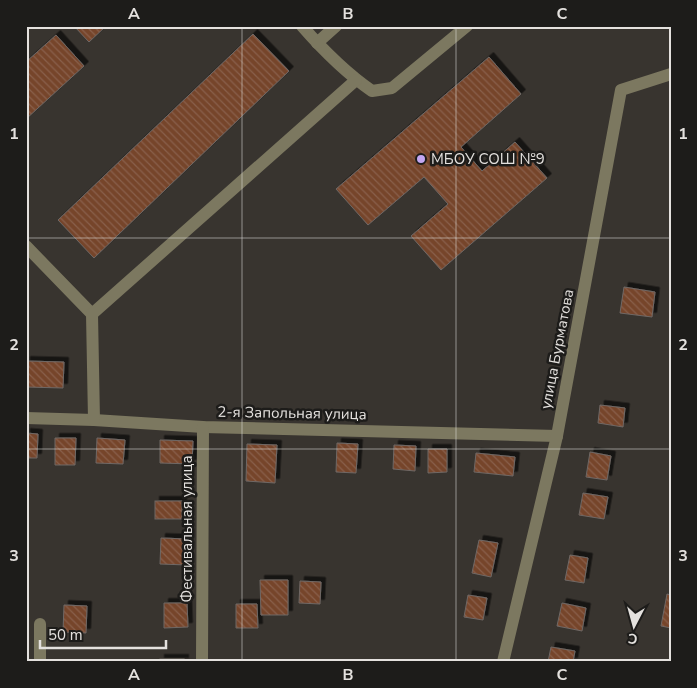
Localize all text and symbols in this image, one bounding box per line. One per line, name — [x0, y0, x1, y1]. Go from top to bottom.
text: A — [128, 3, 140, 25]
text: B — [342, 3, 354, 25]
text: C — [557, 3, 568, 25]
text: 1 — [9, 123, 19, 145]
text: 1 — [678, 123, 688, 145]
place label: МБОУ СОШ №9 — [431, 149, 545, 169]
marker: МБОУ СОШ №9 — [415, 153, 427, 165]
street label: улица Бурматова — [536, 287, 578, 411]
text: 2 — [9, 334, 19, 356]
text: 2 — [678, 334, 688, 356]
street label: 2-я Запольная улица — [217, 402, 367, 424]
street label: Фестивальная улица — [177, 456, 197, 602]
text: 3 — [9, 545, 19, 567]
text: 3 — [678, 545, 688, 567]
north arrow — [610, 600, 660, 650]
scale bar — [40, 618, 166, 650]
text: 50 m — [48, 625, 83, 645]
text: С — [626, 628, 638, 648]
text: A — [128, 664, 140, 686]
text: B — [342, 664, 354, 686]
text: C — [557, 664, 568, 686]

